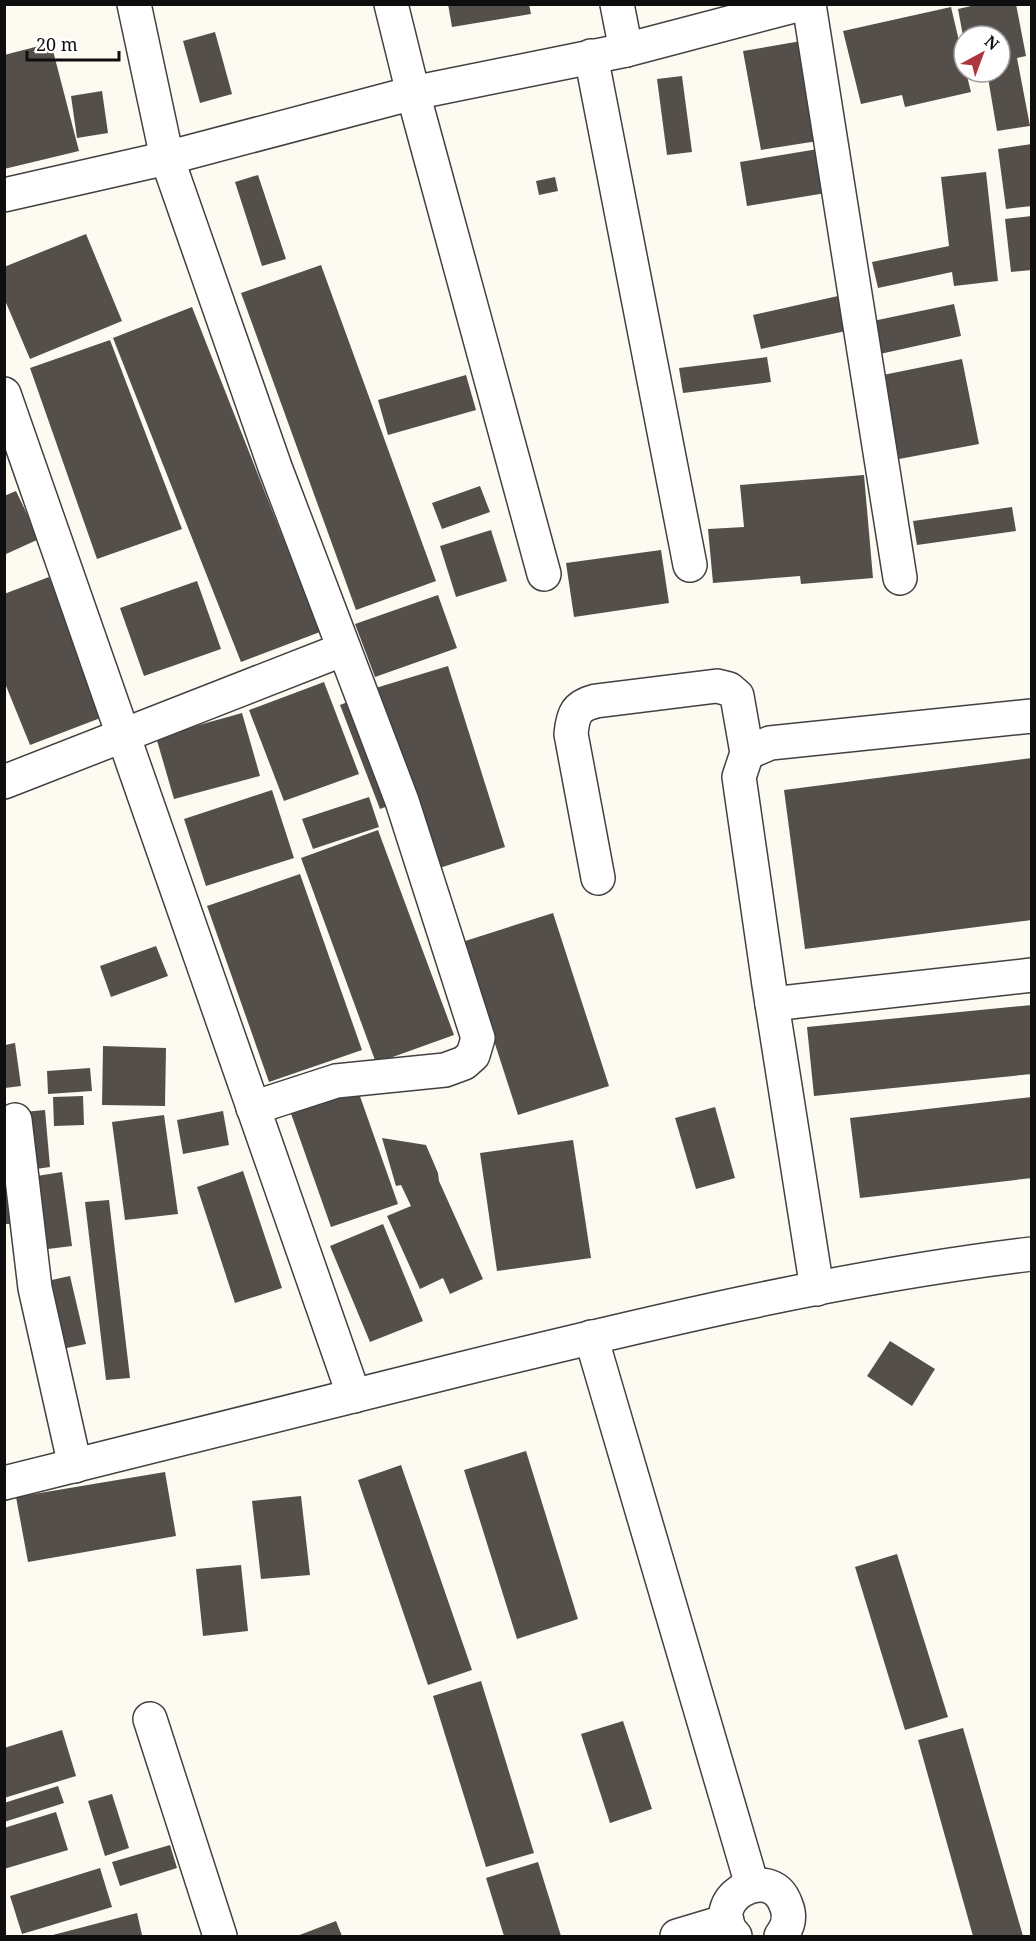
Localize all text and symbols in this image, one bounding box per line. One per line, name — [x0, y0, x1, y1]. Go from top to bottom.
scale bar — [27, 24, 118, 62]
north arrow — [952, 24, 1012, 84]
text: N — [980, 30, 1004, 55]
text: 20 m — [36, 32, 78, 56]

